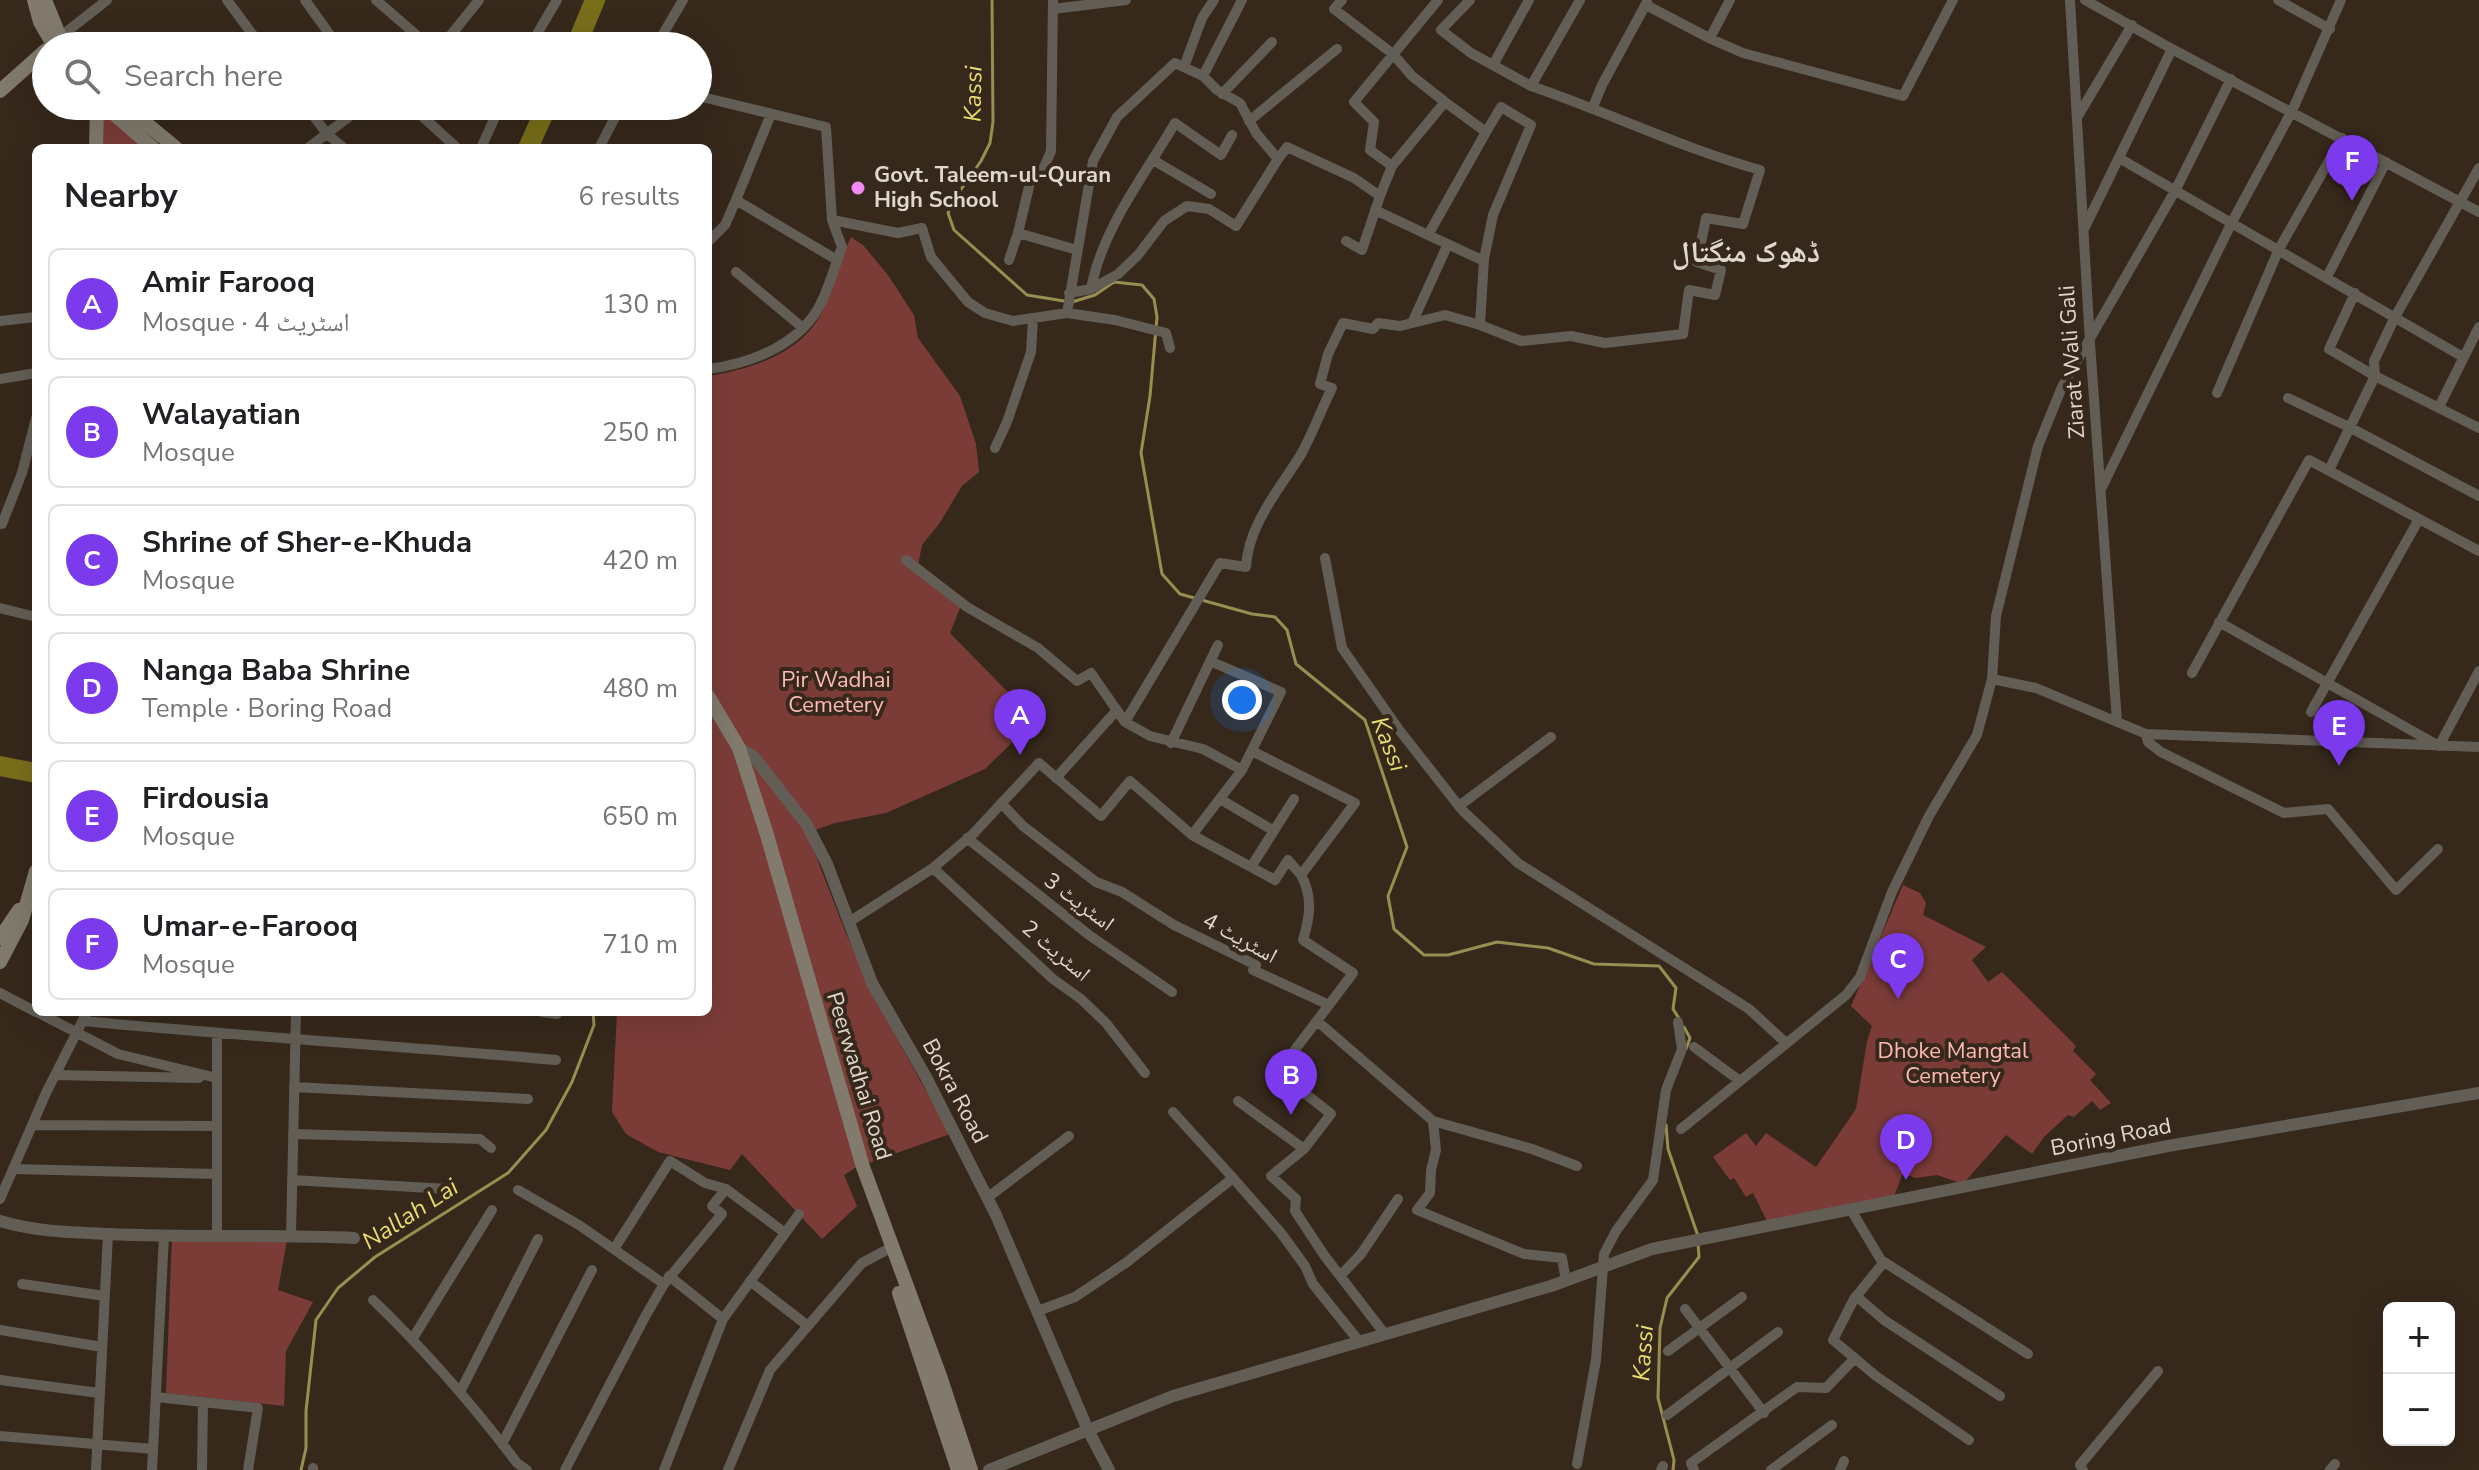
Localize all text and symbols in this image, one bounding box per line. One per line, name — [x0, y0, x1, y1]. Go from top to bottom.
search box — [32, 32, 712, 120]
icon: search — [60, 54, 104, 98]
text: Search here — [124, 56, 283, 97]
water label: Kassi — [957, 65, 989, 122]
pin: F — [2326, 135, 2378, 201]
place label: Govt. Taleem-ul-Quran High School — [874, 160, 1111, 215]
text: Nearby — [64, 173, 178, 219]
text: 6 results — [579, 179, 680, 214]
marker: Govt. Taleem-ul-Quran High School — [849, 179, 867, 197]
district label: ڈھوک منگتال — [1672, 232, 1820, 273]
text: Amir Farooq — [142, 262, 315, 303]
street label: Ziarat Wali Gali — [2052, 284, 2092, 440]
text: A — [82, 287, 102, 322]
text: 130 m — [602, 287, 678, 322]
text: Mosque · اسٹریٹ 4 — [142, 305, 350, 340]
text: Walayatian — [142, 394, 301, 435]
text: B — [83, 415, 101, 450]
text: 250 m — [602, 415, 678, 450]
text: Mosque — [142, 435, 235, 470]
text: Shrine of Sher-e-Khuda — [142, 522, 472, 563]
text: C — [83, 543, 101, 578]
text: 420 m — [602, 543, 678, 578]
text: Mosque — [142, 563, 235, 598]
text: Nanga Baba Shrine — [142, 650, 410, 691]
park label: Pir Wadhai Cemetery — [781, 665, 891, 720]
text: D — [82, 671, 102, 706]
text: 480 m — [602, 671, 678, 706]
your location — [1222, 680, 1262, 720]
pin: A — [994, 689, 1046, 755]
text: Temple · Boring Road — [142, 691, 392, 726]
pin: E — [2313, 700, 2365, 766]
water label: Kassi — [1364, 712, 1415, 777]
text: Firdousia — [142, 778, 269, 819]
text: E — [84, 799, 100, 834]
text: 650 m — [602, 799, 678, 834]
text: Mosque — [142, 819, 235, 854]
street label: اسٹریٹ 3 — [1038, 866, 1120, 938]
street label: اسٹریٹ 4 — [1197, 905, 1283, 971]
text: Umar-e-Farooq — [142, 906, 358, 947]
street label: اسٹریٹ 2 — [1015, 914, 1097, 988]
text: F — [85, 927, 99, 962]
text: 710 m — [602, 927, 678, 962]
pin: C — [1872, 933, 1924, 999]
text: Mosque — [142, 947, 235, 982]
street label: Peerwadhai Road — [819, 988, 899, 1164]
street label: Bokra Road — [915, 1033, 995, 1149]
park label: Dhoke Mangtal Cemetery — [1878, 1036, 2029, 1091]
pin: B — [1265, 1049, 1317, 1115]
street label: Boring Road — [2048, 1111, 2174, 1163]
pin: D — [1880, 1114, 1932, 1180]
water label: Nallah Lai — [356, 1171, 465, 1257]
map controls — [2383, 1302, 2455, 1446]
button: + — [2383, 1302, 2455, 1374]
water label: Kassi — [1625, 1323, 1661, 1382]
button: − — [2383, 1374, 2455, 1446]

